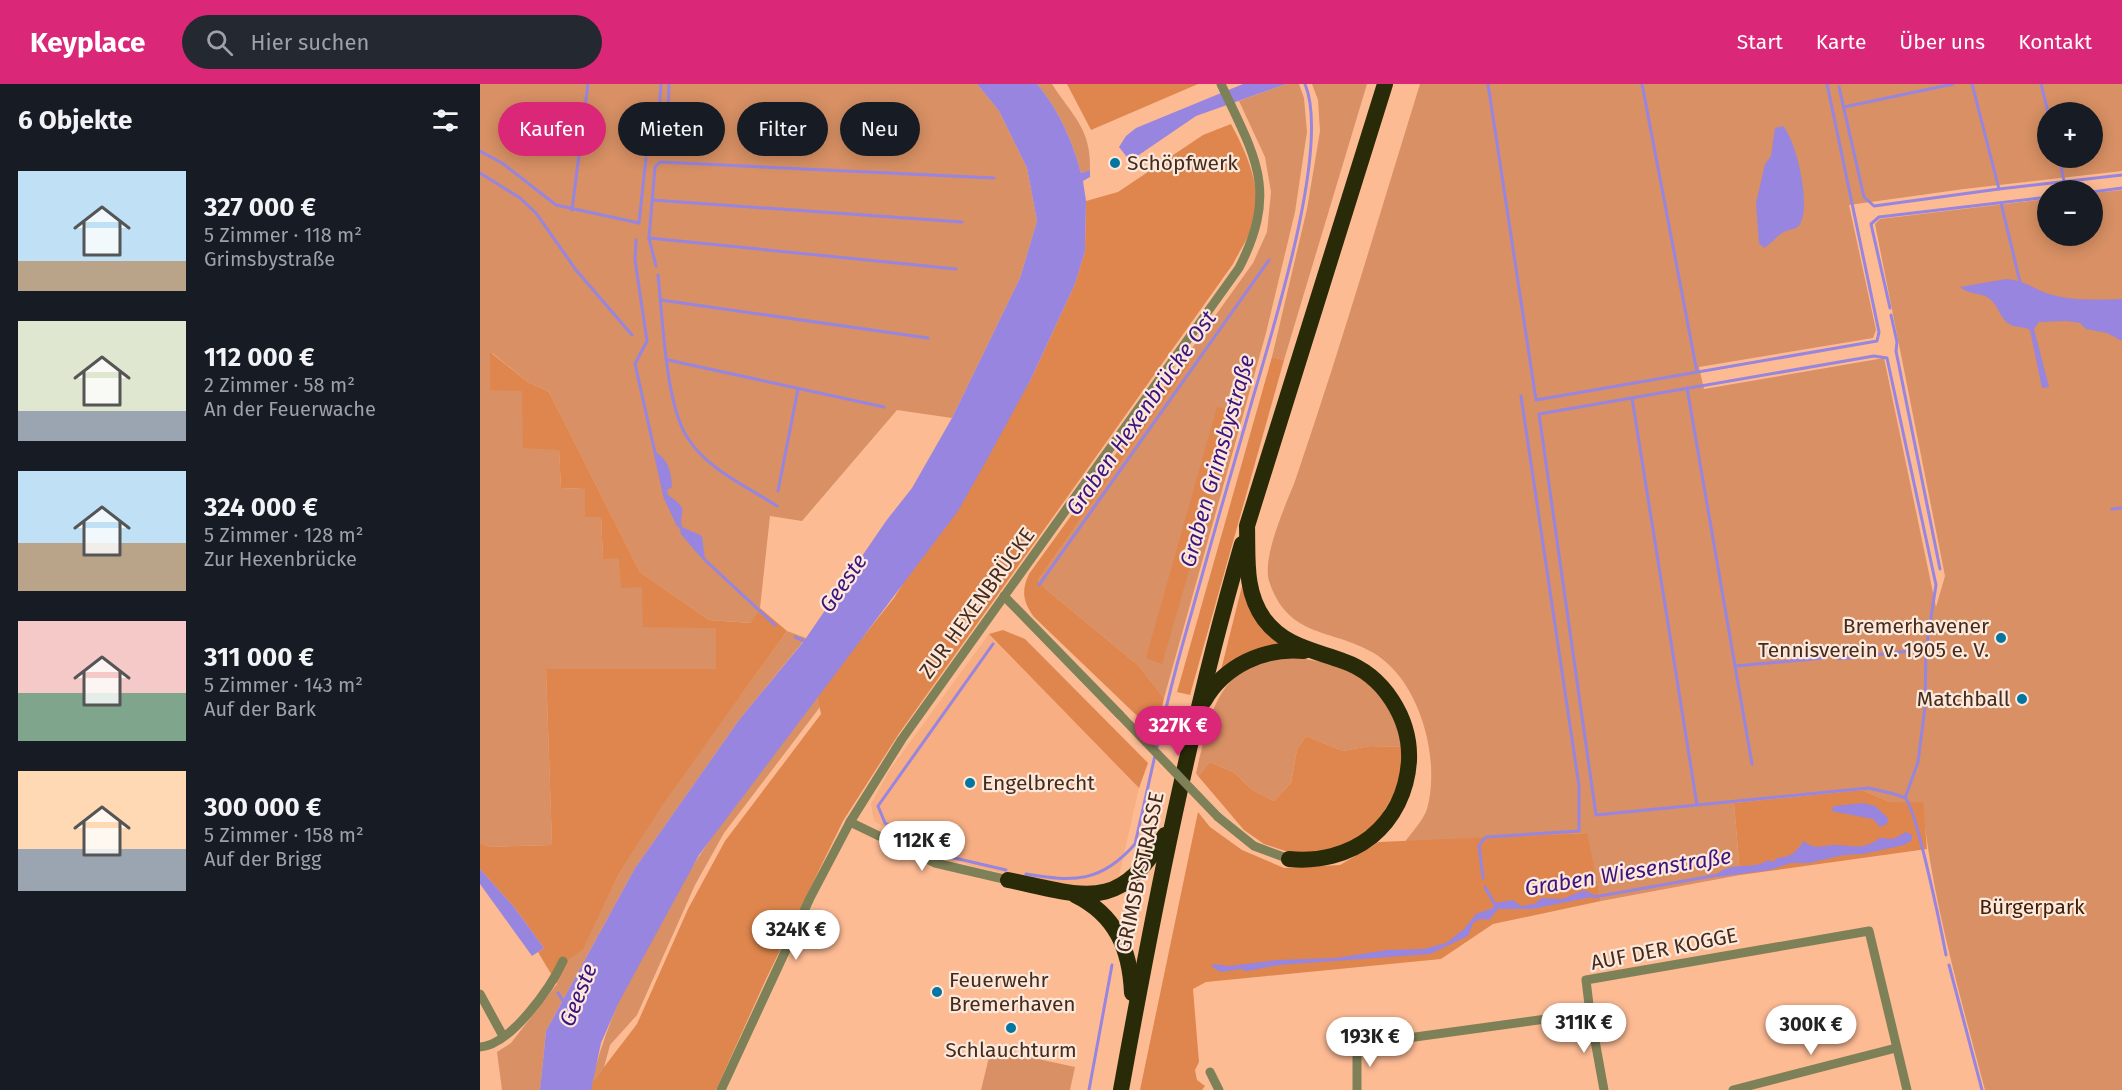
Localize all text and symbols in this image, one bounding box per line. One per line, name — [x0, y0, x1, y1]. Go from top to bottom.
search box — [182, 15, 602, 69]
text: Keyplace — [30, 26, 146, 59]
icon: search — [203, 26, 236, 59]
text: Hier suchen — [251, 29, 369, 56]
text: Start — [1737, 29, 1783, 55]
text: Karte — [1816, 29, 1866, 55]
text: Über uns — [1899, 29, 1985, 55]
text: Kontakt — [2018, 29, 2092, 55]
chip: Kaufen — [498, 102, 606, 156]
chip: Mieten — [618, 102, 725, 156]
chip: Filter — [737, 102, 828, 156]
chip: Neu — [840, 102, 920, 156]
map controls — [2037, 102, 2103, 246]
button: + — [2037, 102, 2103, 168]
icon: filters — [429, 104, 462, 137]
text: 6 Objekte — [18, 105, 132, 136]
place label: Schöpfwerk — [1127, 150, 1238, 176]
marker: Schöpfwerk — [1108, 156, 1122, 170]
button: − — [2037, 180, 2103, 246]
text: 327 000 € — [204, 192, 316, 223]
icon: home — [66, 195, 138, 267]
text: 5 Zimmer · 118 m² — [204, 223, 362, 247]
text: Grimsbystraße — [204, 247, 335, 271]
water label: Graben Hexenbrücke Ost — [1060, 305, 1222, 520]
text: 112 000 € — [204, 342, 314, 373]
icon: home — [66, 345, 138, 417]
water label: Graben Grimsbystraße — [1174, 352, 1260, 570]
text: 2 Zimmer · 58 m² — [204, 373, 355, 397]
text: An der Feuerwache — [204, 397, 376, 421]
text: 324 000 € — [204, 492, 318, 523]
icon: home — [66, 495, 138, 567]
text: 5 Zimmer · 128 m² — [204, 523, 364, 547]
street label: ZUR HEXENBRÜCKE — [914, 523, 1040, 683]
text: Zur Hexenbrücke — [204, 547, 357, 571]
water label: Geeste — [813, 549, 873, 617]
place label: Bremerhavener Tennisverein v. 1905 e. V. — [1758, 613, 1989, 663]
marker: Bremerhavener Tennisverein v. 1905 e. V. — [1994, 631, 2008, 645]
text: 311 000 € — [204, 642, 314, 673]
icon: home — [66, 645, 138, 717]
text: 5 Zimmer · 143 m² — [204, 673, 363, 697]
place label: Matchball — [1917, 686, 2010, 712]
marker: Matchball — [2015, 692, 2029, 706]
text: Auf der Bark — [204, 697, 316, 721]
pin: 327K € — [1129, 706, 1227, 757]
text: 327K € — [1149, 713, 1207, 737]
place label: Engelbrecht — [982, 770, 1095, 796]
marker: Engelbrecht — [963, 776, 977, 790]
street label: GRIMSBYSTRASSE — [1110, 789, 1170, 955]
text: 300 000 € — [204, 792, 321, 823]
icon: home — [66, 795, 138, 867]
pin: 112K € — [873, 821, 971, 872]
text: 5 Zimmer · 158 m² — [204, 823, 364, 847]
text: 112K € — [893, 828, 951, 852]
water label: Graben Wiesenstraße — [1523, 842, 1733, 902]
text: Auf der Brigg — [204, 847, 321, 871]
park label: Bürgerpark — [1979, 894, 2085, 920]
pin: 324K € — [747, 910, 845, 961]
text: 324K € — [766, 917, 826, 941]
street label: AUF DER KOGGE — [1588, 922, 1740, 976]
water label: Geeste — [553, 960, 603, 1030]
place label: Feuerwehr Bremerhaven — [949, 967, 1076, 1017]
marker: Feuerwehr Bremerhaven — [930, 985, 944, 999]
pin: 311K € — [1535, 1003, 1633, 1054]
pin: 300K € — [1762, 1005, 1860, 1056]
text: 311K € — [1555, 1010, 1613, 1034]
text: 300K € — [1779, 1012, 1843, 1036]
pin: 193K € — [1321, 1017, 1419, 1068]
marker: Schlauchturm — [1004, 1021, 1018, 1035]
text: 193K € — [1340, 1024, 1400, 1048]
place label: Schlauchturm — [945, 1037, 1077, 1063]

